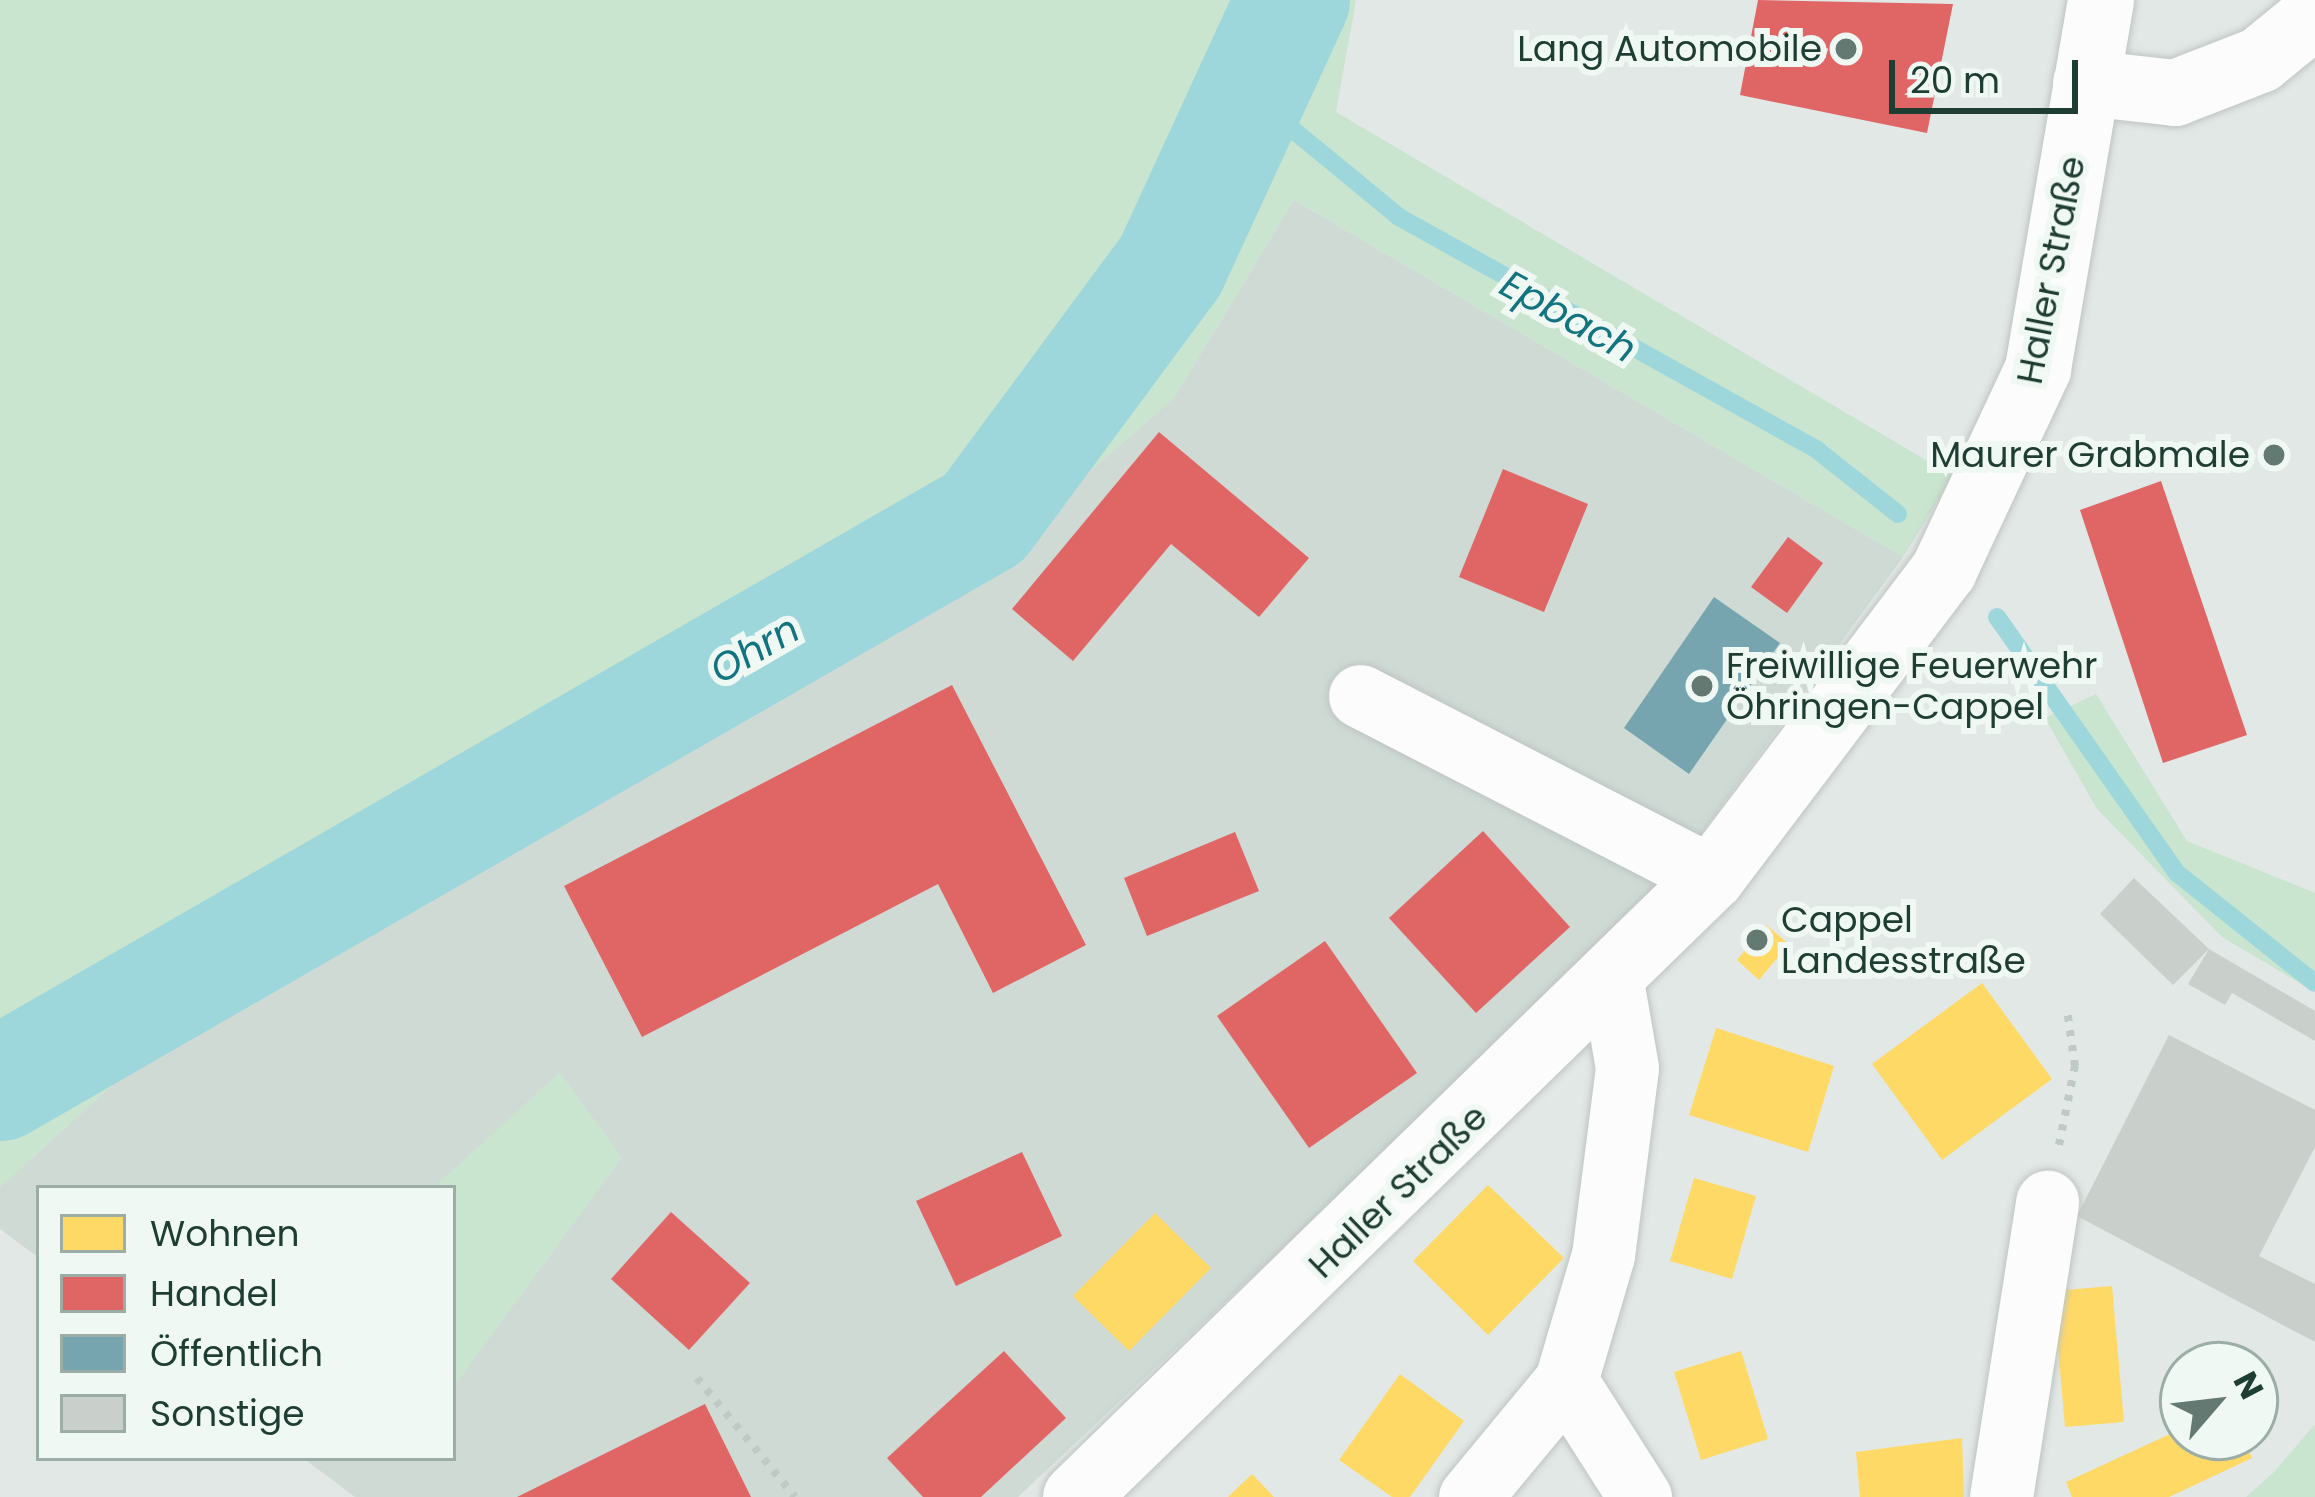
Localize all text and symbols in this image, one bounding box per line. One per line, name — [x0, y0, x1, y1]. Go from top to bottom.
place label: Lang Automobile — [1517, 27, 1822, 71]
marker: Lang Automobile — [1833, 36, 1859, 62]
scale bar — [1895, 36, 2084, 110]
text: 20 m — [1910, 55, 2000, 106]
street label: Haller Straße — [2008, 152, 2094, 388]
water label: Epbach — [1492, 261, 1644, 373]
place label: Maurer Grabmale — [1930, 433, 2250, 477]
marker: Maurer Grabmale — [2261, 442, 2287, 468]
water label: Ohrn — [702, 606, 808, 694]
place label: Freiwillige Feuerwehr Öhringen-Cappel — [1726, 643, 2098, 728]
marker: Freiwillige Feuerwehr Öhringen-Cappel — [1689, 673, 1715, 699]
place label: Cappel Landesstraße — [1781, 897, 2026, 982]
marker: Cappel Landesstraße — [1744, 927, 1770, 953]
street label: Haller Straße — [1300, 1095, 1496, 1287]
legend — [36, 1185, 456, 1461]
text: Wohnen — [150, 1208, 300, 1259]
text: Handel — [150, 1268, 278, 1319]
text: Öffentlich — [150, 1328, 323, 1379]
north arrow — [2159, 1341, 2279, 1461]
text: N — [2222, 1363, 2275, 1407]
text: Sonstige — [150, 1388, 305, 1439]

